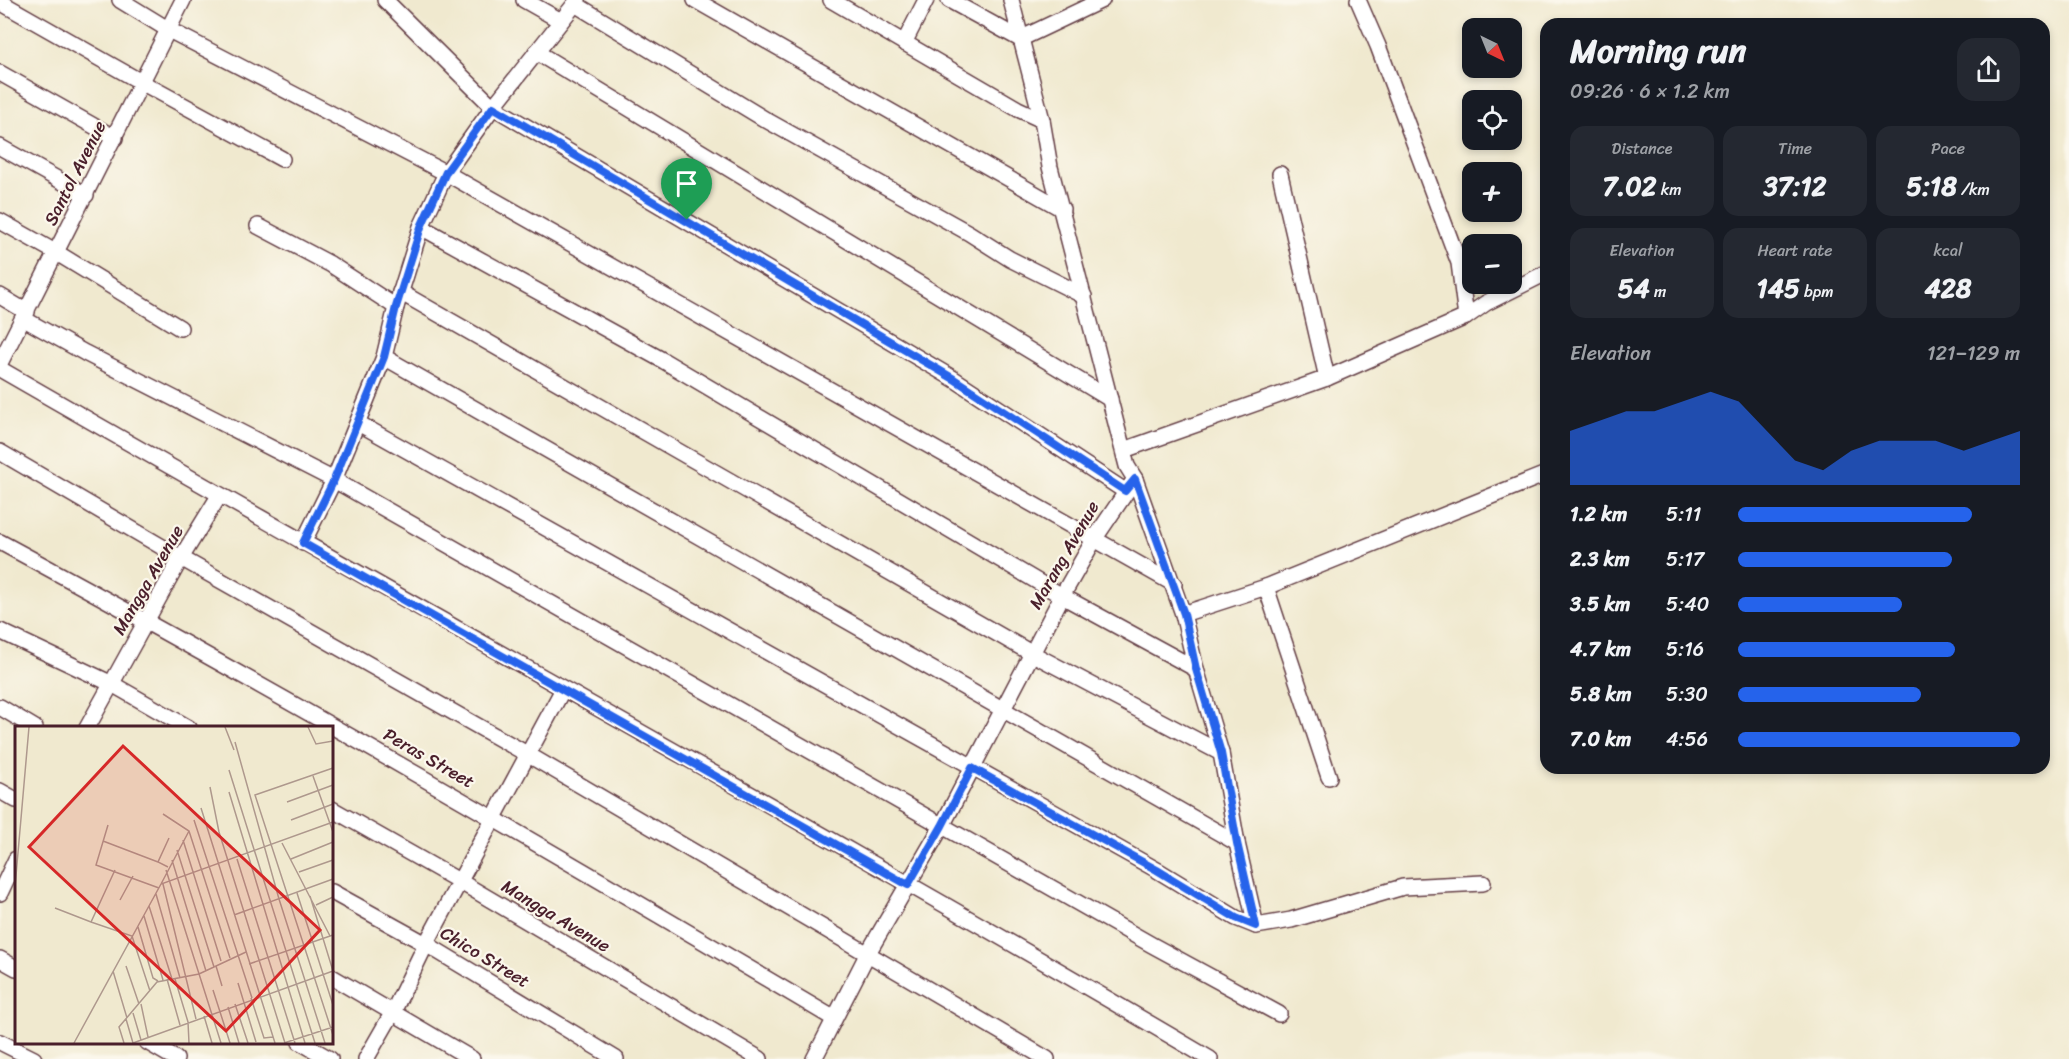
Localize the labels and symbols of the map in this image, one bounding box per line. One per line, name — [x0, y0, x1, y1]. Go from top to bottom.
north arrow — [1462, 18, 1522, 78]
street label: Santol Avenue — [35, 115, 115, 231]
pin — [661, 158, 712, 220]
street label: Marang Avenue — [1020, 495, 1108, 615]
street label: Mangga Avenue — [103, 519, 193, 641]
street label: Peras Street — [377, 719, 481, 797]
inset map — [15, 726, 333, 1044]
street label: Mangga Avenue — [495, 871, 617, 961]
street label: Chico Street — [434, 917, 536, 997]

